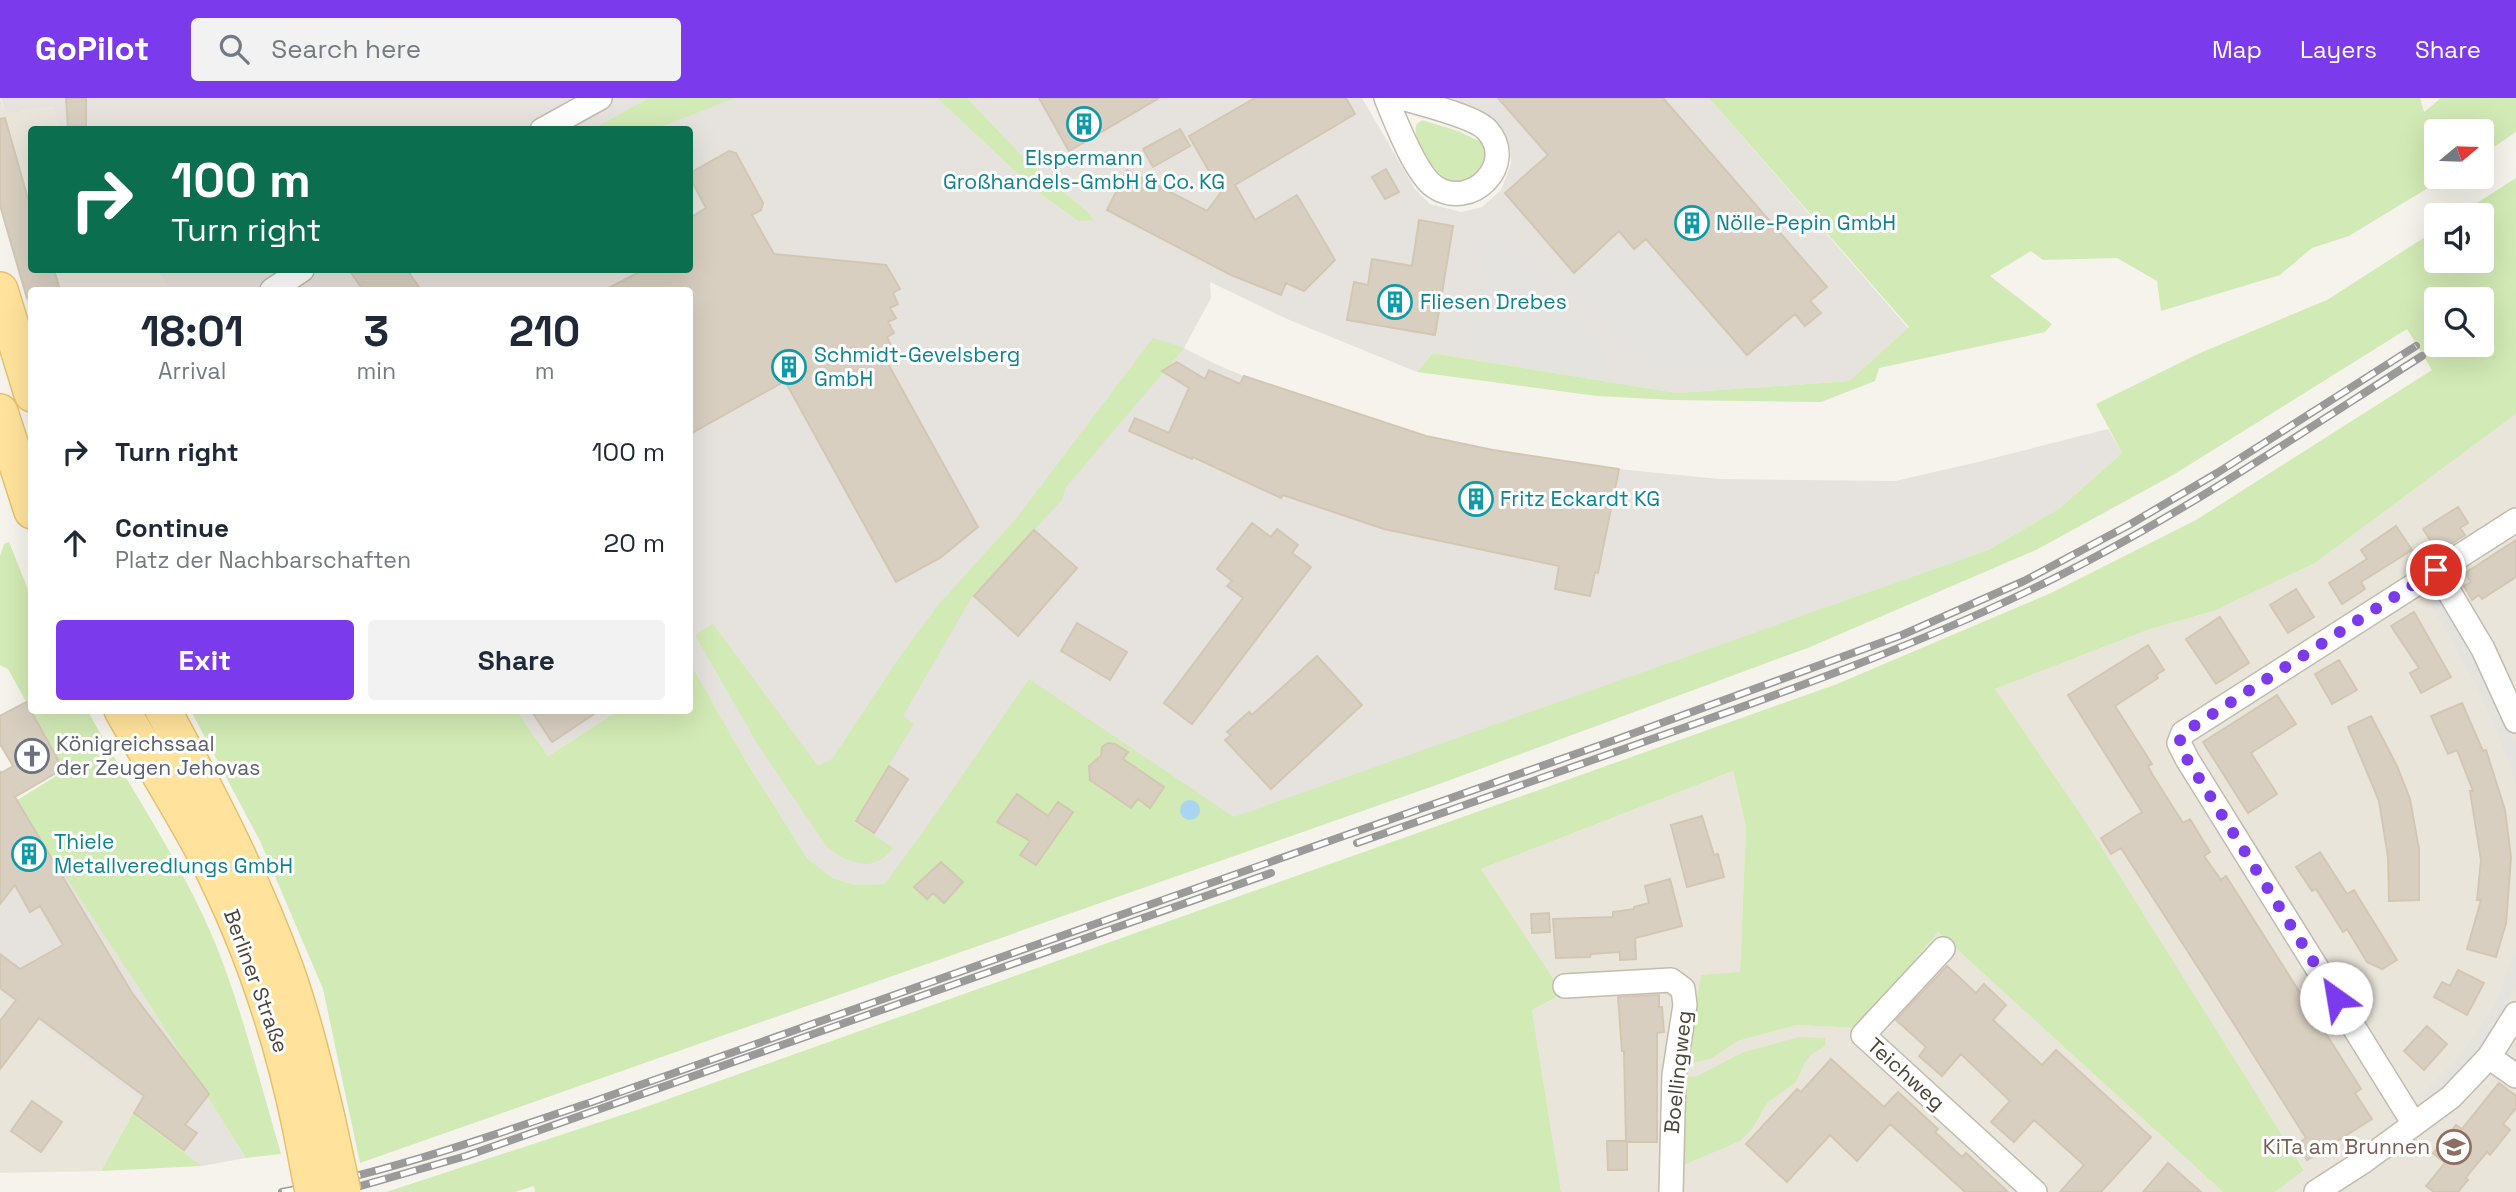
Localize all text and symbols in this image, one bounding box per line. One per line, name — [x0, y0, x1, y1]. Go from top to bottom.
search box — [191, 18, 681, 81]
text: GoPilot — [35, 28, 149, 70]
icon: search — [215, 30, 253, 68]
text: Search here — [271, 32, 421, 66]
text: Map — [2212, 34, 2262, 65]
text: Layers — [2300, 34, 2377, 65]
text: Share — [2415, 34, 2481, 65]
building icon: Elspermann Großhandels-GmbH & Co. KG — [1065, 105, 1103, 143]
north arrow — [2424, 119, 2494, 189]
map controls — [2424, 119, 2494, 357]
place label: Elspermann Großhandels-GmbH & Co. KG — [943, 144, 1225, 195]
text: 100 m — [171, 149, 311, 211]
icon: right — [56, 154, 147, 245]
button: sound — [2424, 203, 2494, 273]
building icon: Nölle-Pepin GmbH — [1673, 204, 1711, 242]
place label: Nölle-Pepin GmbH — [1716, 209, 1896, 236]
text: Turn right — [171, 210, 321, 250]
building icon: Fliesen Drebes — [1376, 283, 1414, 321]
button: search — [2424, 287, 2494, 357]
place label: Fliesen Drebes — [1420, 288, 1567, 315]
text: 18:01 — [141, 305, 244, 358]
text: 3 — [364, 305, 389, 358]
text: 210 — [509, 305, 580, 358]
place label: Schmidt-Gevelsberg GmbH — [814, 341, 1020, 392]
building icon: Schmidt-Gevelsberg GmbH — [770, 348, 808, 386]
text: Arrival — [158, 356, 226, 386]
text: min — [357, 356, 396, 386]
text: m — [535, 356, 554, 386]
icon: right — [56, 433, 94, 471]
text: Turn right — [115, 435, 239, 469]
text: 100 m — [592, 435, 665, 469]
building icon: Fritz Eckardt KG — [1457, 480, 1495, 518]
place label: Fritz Eckardt KG — [1500, 485, 1660, 512]
text: Continue — [115, 511, 229, 545]
icon: ahead — [56, 524, 94, 562]
text: 20 m — [604, 526, 665, 560]
pin — [2406, 540, 2466, 600]
text: Platz der Nachbarschaften — [115, 545, 411, 575]
icon: arrive — [2417, 551, 2455, 589]
button: Exit — [56, 620, 354, 700]
button: Share — [368, 620, 665, 700]
place label: Königreichssaal der Zeugen Jehovas — [56, 730, 260, 781]
church icon: Königreichssaal der Zeugen Jehovas — [13, 737, 51, 775]
place label: Thiele Metallveredlungs GmbH — [54, 828, 293, 879]
building icon: Thiele Metallveredlungs GmbH — [10, 835, 48, 873]
street label: Berliner Straße — [218, 905, 295, 1056]
position arrow — [2299, 961, 2373, 1035]
street label: Boellingweg — [1658, 1009, 1697, 1135]
street label: Teichweg — [1862, 1032, 1951, 1116]
school or university icon: KiTa am Brunnen — [2435, 1128, 2473, 1166]
place label: KiTa am Brunnen — [2263, 1133, 2430, 1160]

